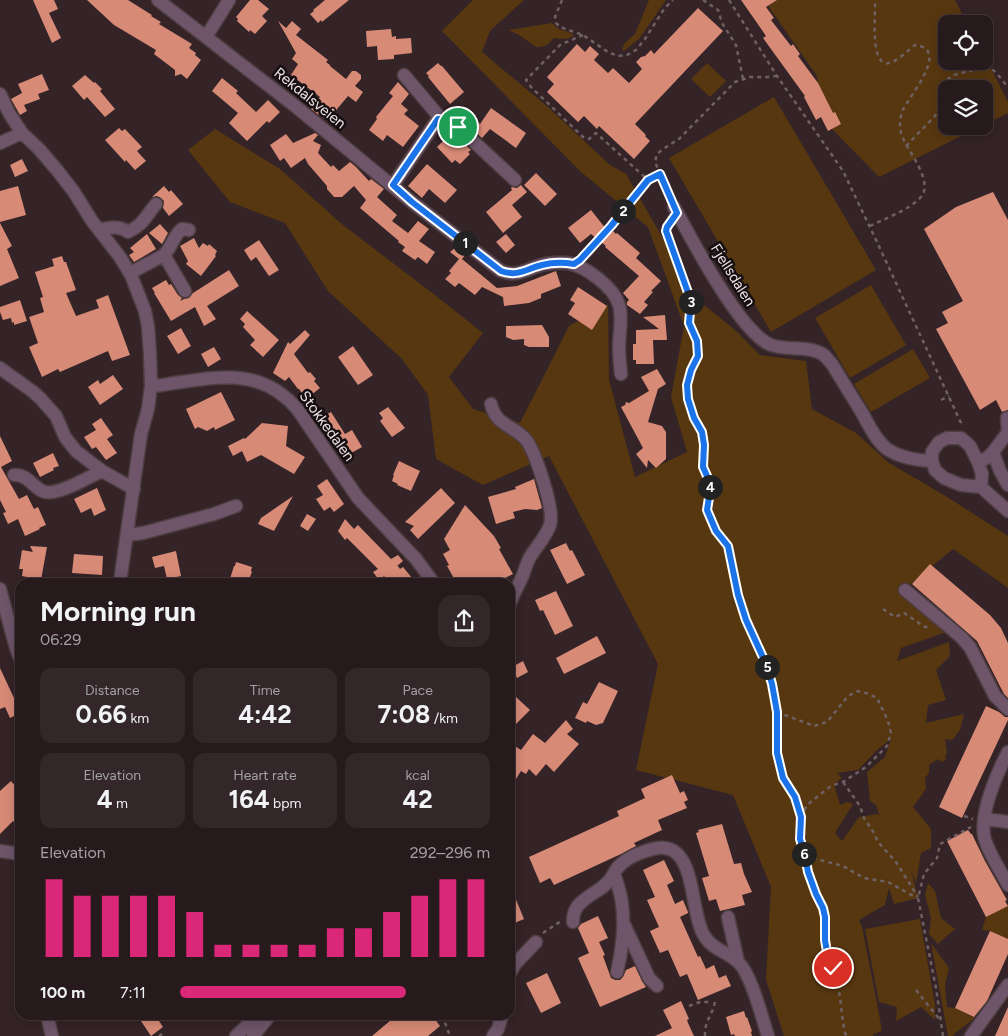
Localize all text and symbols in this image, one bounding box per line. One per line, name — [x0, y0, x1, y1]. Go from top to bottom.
map controls — [938, 15, 993, 135]
button: locate — [938, 15, 993, 70]
street label: Rekdalsveien — [270, 64, 350, 132]
button: layers — [938, 80, 993, 135]
pin — [437, 106, 479, 148]
icon: arrive — [444, 113, 472, 141]
pin: 2 — [610, 198, 636, 224]
text: 2 — [619, 203, 628, 220]
pin: 1 — [452, 230, 478, 256]
text: 1 — [463, 235, 468, 252]
street label: Fjellsdalen — [707, 240, 759, 310]
pin: 3 — [678, 290, 704, 314]
text: 3 — [688, 294, 695, 311]
street label: Stokkedalen — [295, 387, 359, 465]
pin: 4 — [698, 474, 722, 500]
text: 4 — [706, 479, 715, 496]
text: Morning run — [40, 594, 196, 628]
button: share — [438, 595, 490, 647]
text: 06:29 — [40, 630, 81, 649]
pin: 5 — [754, 654, 780, 680]
text: 5 — [763, 659, 772, 676]
text: Distance — [85, 682, 140, 699]
text: Time — [250, 682, 280, 699]
text: Pace — [403, 682, 433, 699]
text: 0.66 — [76, 699, 127, 729]
text: 4:42 — [238, 699, 292, 729]
text: 7:08 — [377, 699, 430, 729]
text: km — [127, 710, 149, 727]
text: /km — [430, 710, 458, 727]
text: Elevation — [84, 767, 141, 784]
text: Heart rate — [233, 767, 297, 784]
text: kcal — [405, 767, 430, 784]
text: 4 — [97, 784, 113, 814]
text: 164 — [229, 784, 270, 814]
text: 42 — [403, 784, 433, 814]
text: m — [113, 795, 128, 812]
text: bpm — [270, 795, 301, 812]
pin: 6 — [792, 842, 816, 866]
text: Elevation — [40, 843, 106, 862]
text: 292–296 m — [410, 843, 490, 862]
text: 6 — [800, 846, 809, 863]
pin — [812, 947, 854, 989]
icon: check — [819, 954, 847, 982]
text: 100 m — [40, 983, 85, 1002]
text: 7:11 — [120, 983, 146, 1002]

